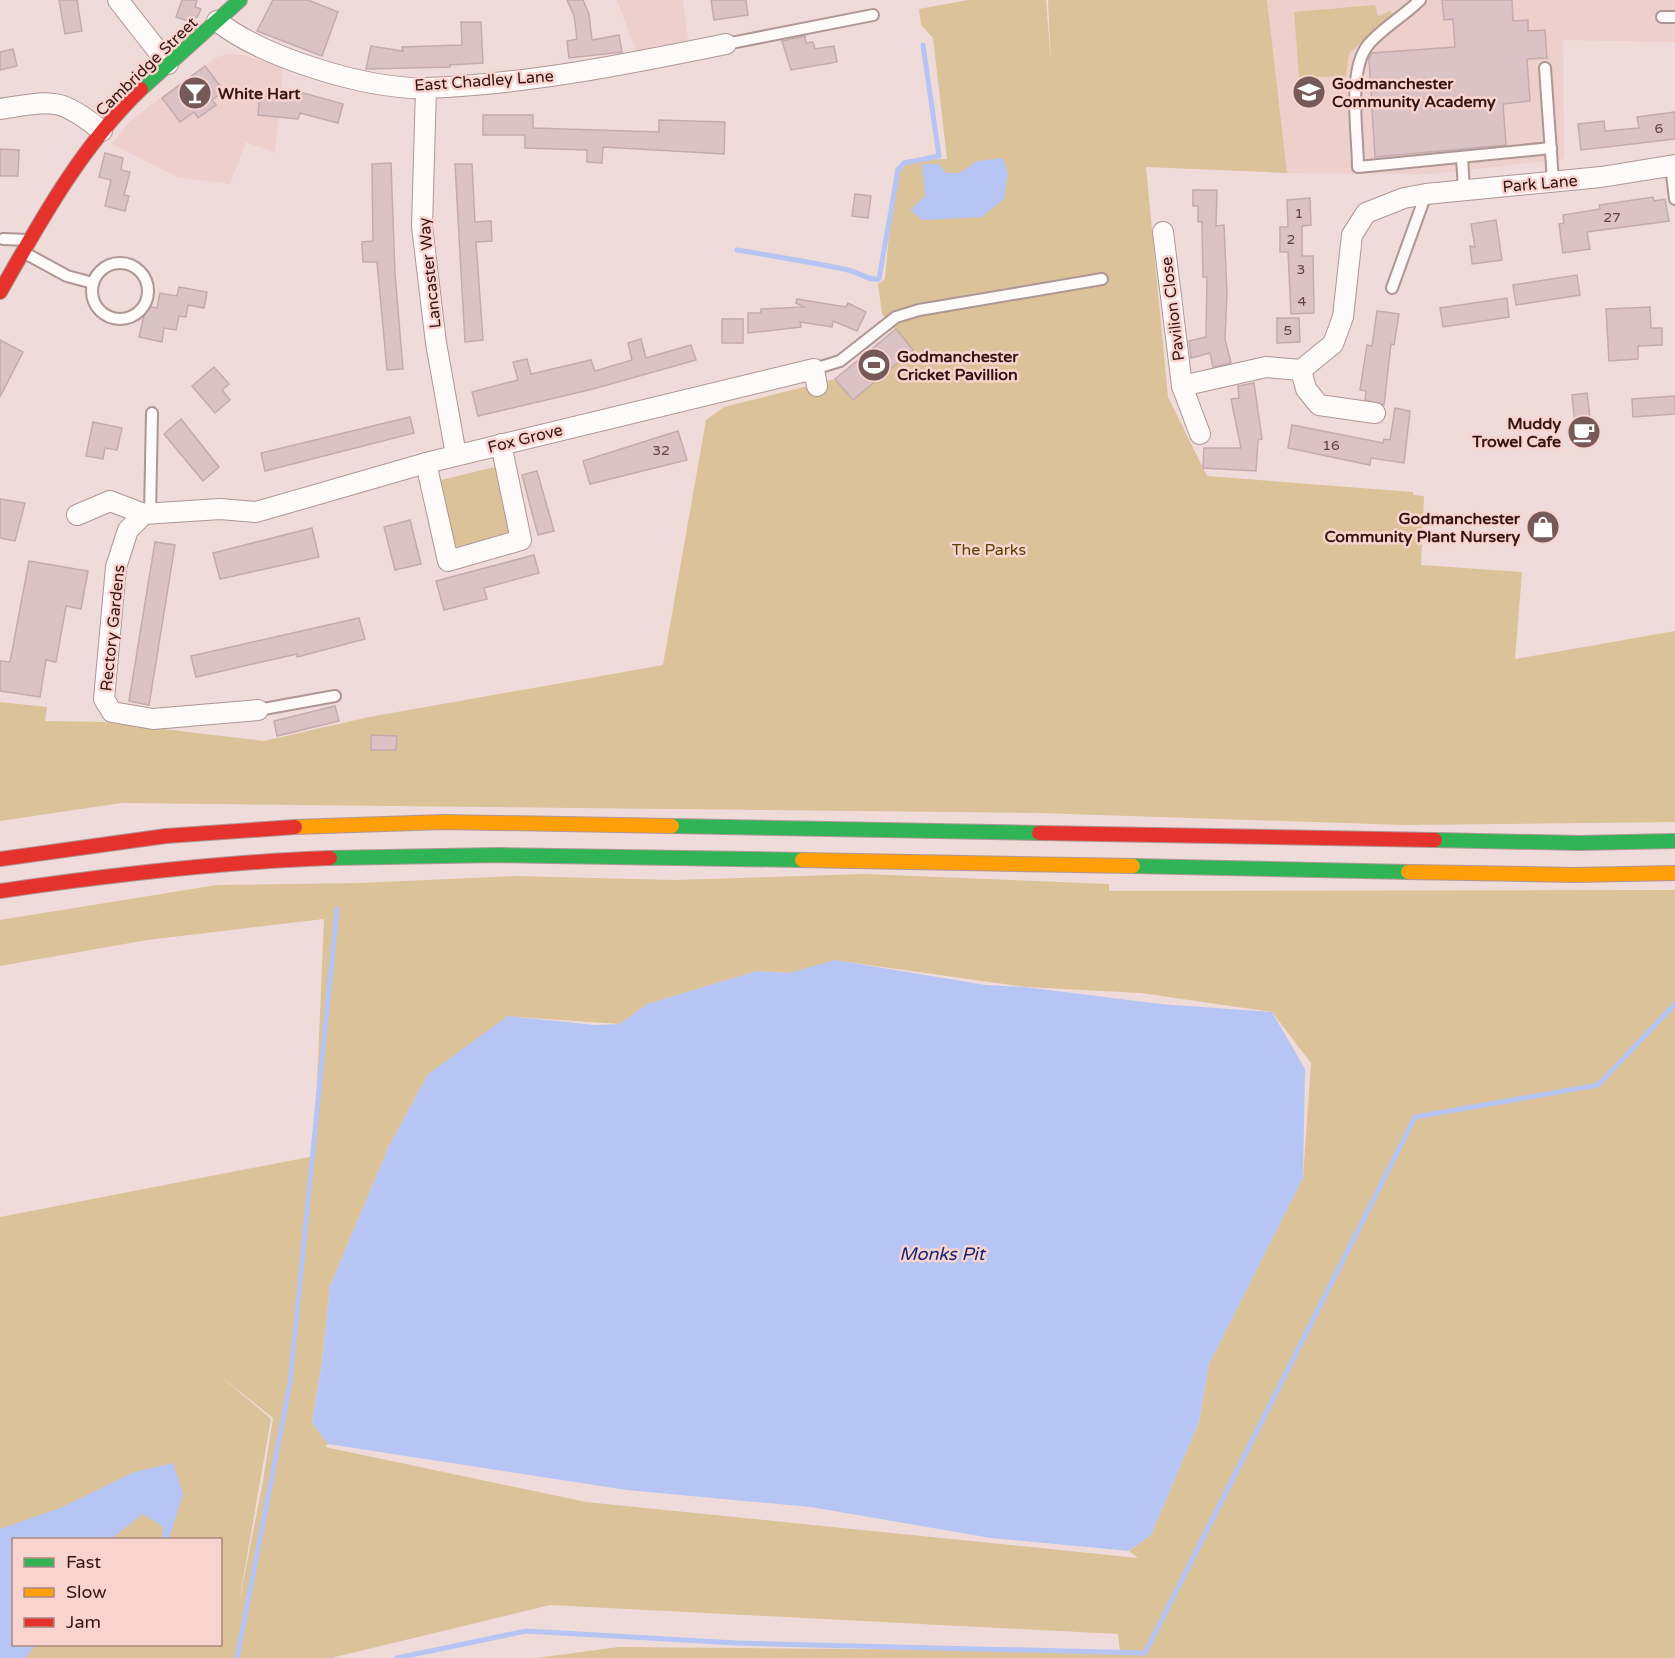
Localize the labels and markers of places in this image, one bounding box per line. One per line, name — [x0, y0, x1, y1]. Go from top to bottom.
school or university icon: Godmanchester Community Academy — [1291, 74, 1327, 110]
place label: Godmanchester Community Academy — [1332, 74, 1496, 112]
bar icon: White Hart — [177, 75, 213, 111]
place label: White Hart — [218, 84, 301, 104]
sports icon: Godmanchester Cricket Pavillion — [856, 347, 892, 383]
place label: Godmanchester Cricket Pavillion — [897, 347, 1019, 385]
place label: Muddy Trowel Cafe — [1471, 414, 1561, 452]
cafe icon: Muddy Trowel Cafe — [1566, 414, 1602, 450]
place label: Godmanchester Community Plant Nursery — [1324, 509, 1521, 547]
shop icon: Godmanchester Community Plant Nursery — [1525, 509, 1561, 545]

